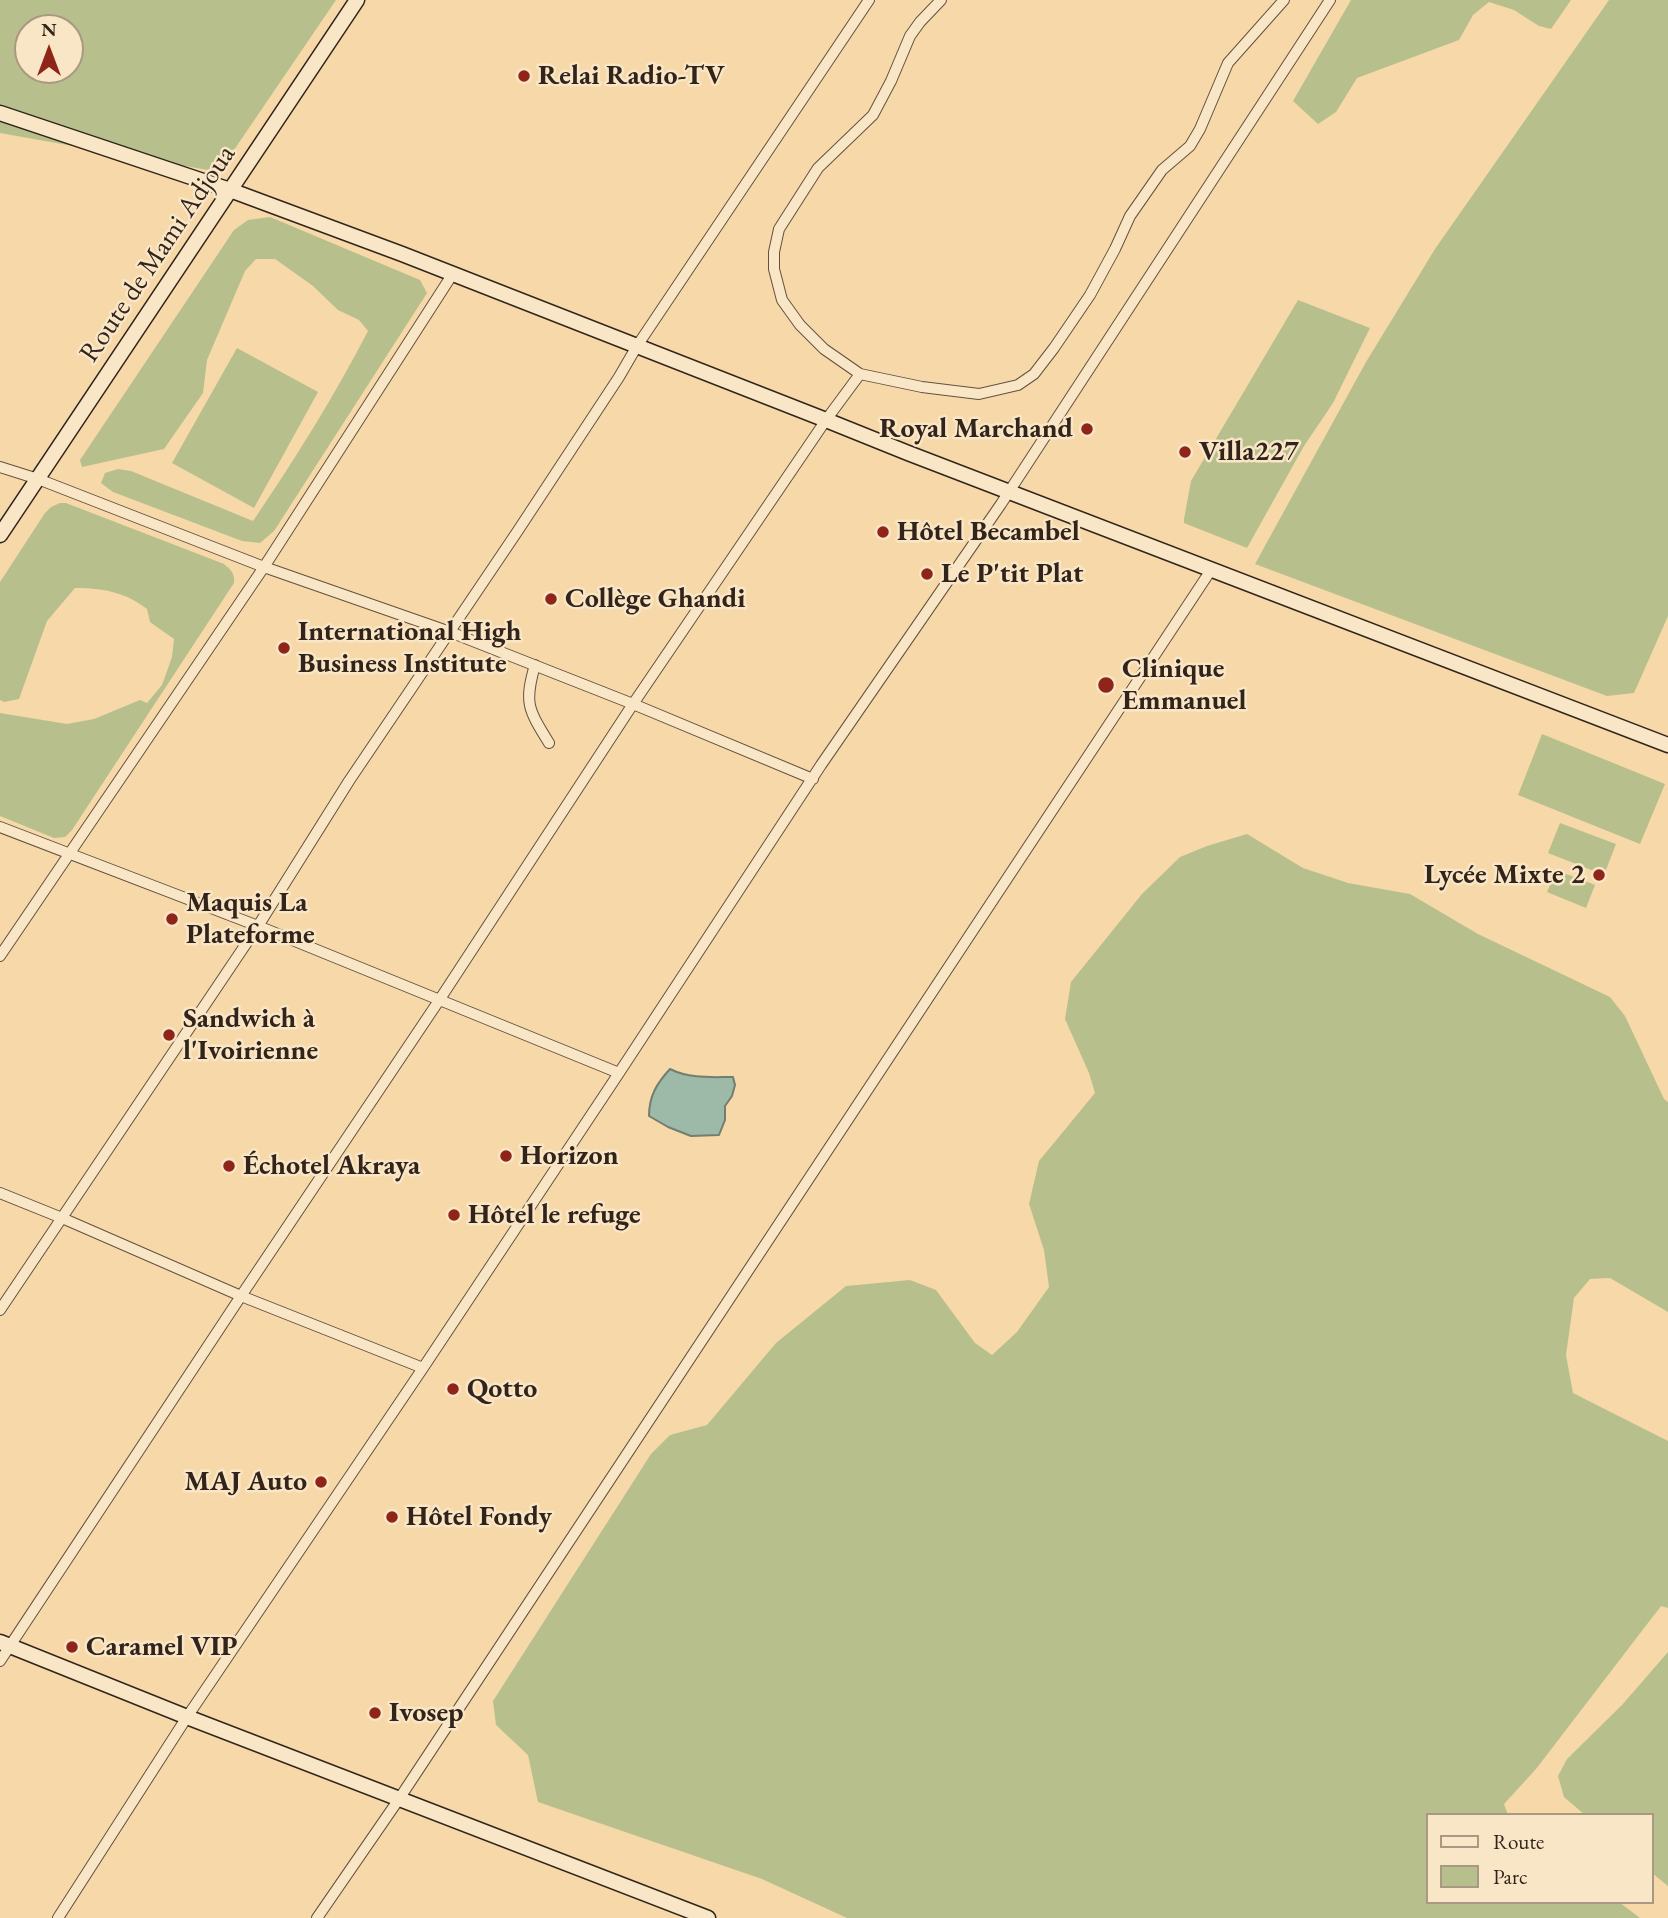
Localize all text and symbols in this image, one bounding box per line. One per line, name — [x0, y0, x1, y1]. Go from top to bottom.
north arrow — [14, 14, 84, 84]
text: N — [41, 17, 57, 42]
place label: Relai Radio-TV — [538, 59, 725, 93]
marker: Relai Radio-TV — [516, 68, 532, 84]
street label: Route de Mami Adjoua — [73, 139, 243, 369]
place label: Royal Marchand — [879, 412, 1073, 446]
marker: Royal Marchand — [1079, 421, 1095, 437]
place label: Villa227 — [1199, 435, 1299, 469]
marker: Villa227 — [1177, 444, 1193, 460]
place label: Hôtel Becambel — [897, 515, 1080, 549]
marker: Hôtel Becambel — [875, 524, 891, 540]
place label: Le P'tit Plat — [941, 557, 1083, 591]
marker: Le P'tit Plat — [919, 566, 935, 582]
place label: Collège Ghandi — [565, 582, 745, 616]
marker: Collège Ghandi — [543, 591, 559, 607]
place label: International High Business Institute — [298, 615, 521, 681]
marker: International High Business Institute — [276, 640, 292, 656]
place label: Clinique Emmanuel — [1122, 652, 1246, 718]
marker: Clinique Emmanuel — [1096, 675, 1116, 695]
place label: Lycée Mixte 2 — [1424, 858, 1585, 892]
marker: Lycée Mixte 2 — [1591, 867, 1607, 883]
place label: Maquis La Plateforme — [186, 886, 315, 952]
marker: Maquis La Plateforme — [164, 911, 180, 927]
place label: Sandwich à l'Ivoirienne — [183, 1002, 318, 1068]
marker: Sandwich à l'Ivoirienne — [161, 1027, 177, 1043]
place label: Horizon — [520, 1139, 619, 1173]
marker: Horizon — [498, 1148, 514, 1164]
place label: Échotel Akraya — [243, 1149, 420, 1183]
marker: Échotel Akraya — [221, 1158, 237, 1174]
place label: Hôtel le refuge — [468, 1198, 641, 1232]
marker: Hôtel le refuge — [446, 1207, 462, 1223]
place label: Qotto — [467, 1372, 537, 1406]
marker: Qotto — [445, 1381, 461, 1397]
place label: MAJ Auto — [184, 1465, 307, 1499]
marker: MAJ Auto — [313, 1474, 329, 1490]
place label: Hôtel Fondy — [406, 1500, 552, 1534]
marker: Hôtel Fondy — [384, 1509, 400, 1525]
place label: Caramel VIP — [86, 1630, 237, 1664]
marker: Caramel VIP — [64, 1639, 80, 1655]
place label: Ivosep — [389, 1696, 464, 1730]
marker: Ivosep — [367, 1705, 383, 1721]
legend — [1426, 1813, 1654, 1904]
text: Route — [1493, 1828, 1544, 1855]
text: Parc — [1493, 1863, 1527, 1890]

